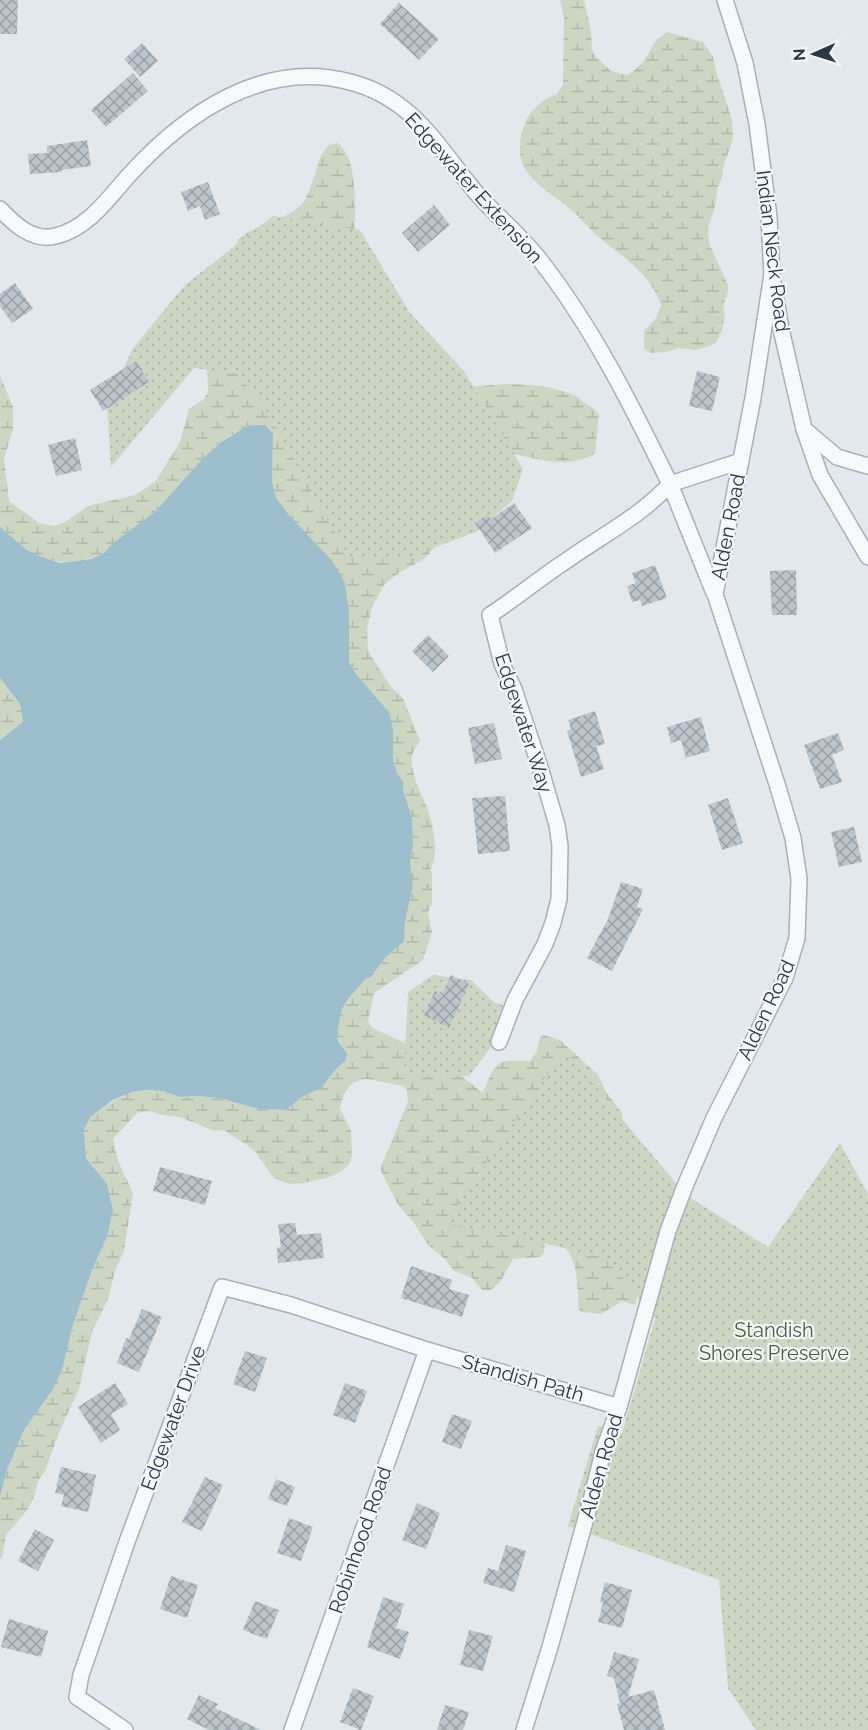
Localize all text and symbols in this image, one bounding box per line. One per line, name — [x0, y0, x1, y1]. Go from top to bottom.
north arrow — [784, 24, 844, 84]
text: N — [790, 48, 809, 61]
street label: Edgewater Extension — [400, 108, 548, 268]
street label: Indian Neck Road — [751, 169, 795, 333]
street label: Alden Road — [706, 472, 750, 582]
street label: Edgewater Way — [490, 650, 558, 796]
street label: Alden Road — [732, 956, 800, 1064]
park label: Standish Shores Preserve — [699, 1318, 849, 1365]
street label: Edgewater Drive — [136, 1342, 210, 1494]
street label: Standish Path — [459, 1349, 587, 1407]
street label: Alden Road — [575, 1411, 627, 1521]
street label: Robinhood Road — [324, 1463, 396, 1617]

